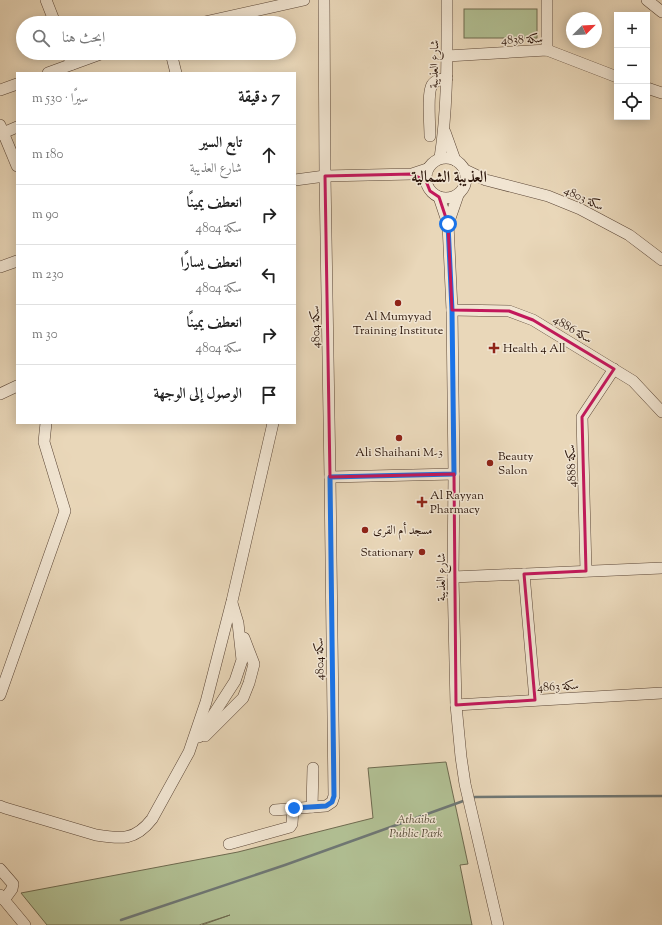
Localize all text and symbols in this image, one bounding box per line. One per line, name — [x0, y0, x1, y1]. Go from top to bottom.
north arrow — [566, 12, 602, 48]
map controls — [614, 12, 650, 120]
button: + — [614, 12, 650, 48]
search box — [16, 16, 296, 60]
icon: search — [30, 27, 52, 49]
text: ابحث هنا — [62, 28, 105, 49]
street label: سكة 4838 — [501, 30, 543, 50]
street label: شارع العذيبة — [426, 40, 445, 88]
button: − — [614, 48, 650, 84]
button: locate — [614, 84, 650, 120]
text: 7 دقيقة — [238, 86, 280, 110]
text: سيرًا · 530 m — [32, 90, 88, 108]
text: تابع السير — [200, 133, 242, 154]
icon: ahead — [258, 144, 280, 166]
text: 180 m — [32, 146, 63, 164]
text: شارع العذيبة — [190, 160, 242, 178]
district label: العذيبة الشمالية — [411, 167, 487, 190]
street label: سكة 4803 — [561, 182, 607, 216]
text: انعطف يمينًا — [187, 193, 242, 214]
icon: right — [258, 204, 280, 226]
text: 90 m — [32, 206, 59, 224]
route start — [439, 215, 457, 233]
text: سكة 4804 — [196, 220, 242, 238]
text: انعطف يسارًا — [181, 253, 242, 274]
icon: left — [258, 264, 280, 286]
text: 230 m — [32, 266, 64, 284]
text: سكة 4804 — [196, 280, 242, 298]
marker: Al Mumyyad Training Institute — [393, 298, 403, 308]
street label: سكة 4804 — [307, 305, 325, 349]
place label: Al Mumyyad Training Institute — [353, 308, 444, 340]
street label: سكة 4886 — [549, 311, 596, 349]
text: انعطف يمينًا — [187, 313, 242, 334]
icon: right — [258, 324, 280, 346]
text: 30 m — [32, 326, 58, 344]
text: سكة 4804 — [196, 340, 242, 358]
place label: Health 4 All — [503, 340, 566, 358]
marker: Health 4 All — [488, 342, 500, 354]
text: الوصول إلى الوجهة — [153, 384, 242, 405]
icon: arrive — [258, 384, 280, 406]
marker: Ali Shaihani M-3 — [394, 433, 404, 443]
place label: Ali Shaihani M-3 — [355, 444, 443, 462]
street label: سكة 4888 — [562, 444, 582, 488]
place label: Beauty Salon — [498, 448, 534, 480]
marker: Beauty Salon — [485, 458, 495, 468]
place label: Al Rayyan Pharmacy — [430, 487, 484, 519]
marker: Al Rayyan Pharmacy — [417, 497, 427, 507]
place label: مسجد أم القرى — [373, 522, 432, 541]
marker: مسجد أم القرى — [360, 525, 370, 535]
place label: Stationary — [360, 544, 414, 562]
marker: Stationary — [417, 547, 427, 557]
street label: شارع العذيبة — [433, 553, 452, 601]
street label: سكة 4804 — [311, 637, 329, 681]
street label: سكة 4863 — [537, 677, 580, 697]
route end — [285, 799, 303, 817]
park label: Athaiba Public Park — [389, 811, 443, 843]

